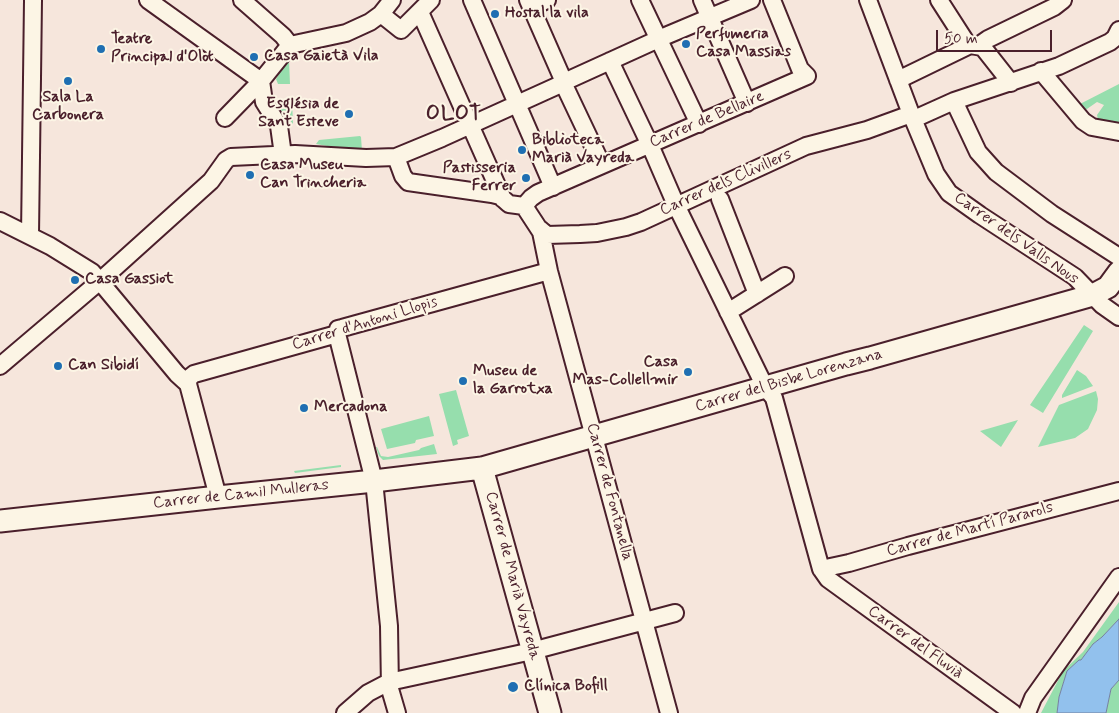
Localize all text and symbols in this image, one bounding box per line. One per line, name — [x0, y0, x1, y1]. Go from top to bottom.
place label: Hostal la vila — [505, 4, 589, 24]
marker: Hostal la vila — [489, 8, 501, 20]
scale bar — [939, 20, 1055, 52]
place label: Perfumeria Casa Massias — [696, 25, 791, 63]
text: 50 m — [944, 29, 978, 49]
place label: Teatre Principal d'Olot — [111, 30, 214, 68]
marker: Perfumeria Casa Massias — [680, 38, 692, 50]
marker: Teatre Principal d'Olot — [95, 43, 107, 55]
place label: Casa Gaietà Vila — [264, 47, 379, 67]
marker: Casa Gaietà Vila — [248, 51, 260, 63]
marker: Sala La Carbonera — [62, 75, 74, 87]
street label: Carrer de Bellaire — [647, 87, 767, 153]
place label: Sala La Carbonera — [32, 88, 104, 126]
place label: Església de Sant Esteve — [258, 95, 339, 133]
district label: OLOT — [424, 102, 484, 128]
marker: Església de Sant Esteve — [343, 108, 355, 120]
place label: Biblioteca Marià Vayreda — [532, 131, 634, 169]
marker: Biblioteca Marià Vayreda — [516, 144, 528, 156]
street label: Carrer dels Clivillers — [657, 145, 795, 221]
place label: Casa Museu Can Trincheria — [260, 156, 366, 194]
place label: Pastisseria Ferrer — [443, 159, 516, 197]
marker: Casa Museu Can Trincheria — [244, 169, 256, 181]
marker: Pastisseria Ferrer — [520, 172, 532, 184]
street label: Carrer dels Valls Nous — [950, 189, 1082, 289]
place label: Casa Gassiot — [85, 270, 174, 290]
marker: Casa Gassiot — [69, 274, 81, 286]
street label: Carrer d'Antoni Llopis — [290, 293, 440, 355]
street label: Carrer del Bisbe Lorenzana — [693, 345, 885, 417]
place label: Casa Mas-Collellmir — [572, 353, 678, 391]
place label: Can Sibidí — [68, 356, 139, 376]
marker: Can Sibidí — [52, 360, 64, 372]
place label: Museu de la Garrotxa — [473, 362, 553, 400]
marker: Casa Mas-Collellmir — [682, 366, 694, 378]
marker: Museu de la Garrotxa — [457, 375, 469, 387]
place label: Mercadona — [314, 398, 387, 418]
marker: Mercadona — [298, 402, 310, 414]
street label: Carrer de Fontanella — [581, 421, 637, 563]
street label: Carrer de Camil Mulleras — [152, 476, 330, 514]
street label: Carrer de Marià Vayreda — [480, 490, 544, 662]
street label: Carrer de Martí Pararols — [885, 498, 1055, 562]
street label: Carrer del Fluvià — [864, 602, 966, 684]
place label: Clínica Bofill — [524, 677, 608, 697]
marker: Clínica Bofill — [506, 680, 520, 694]

